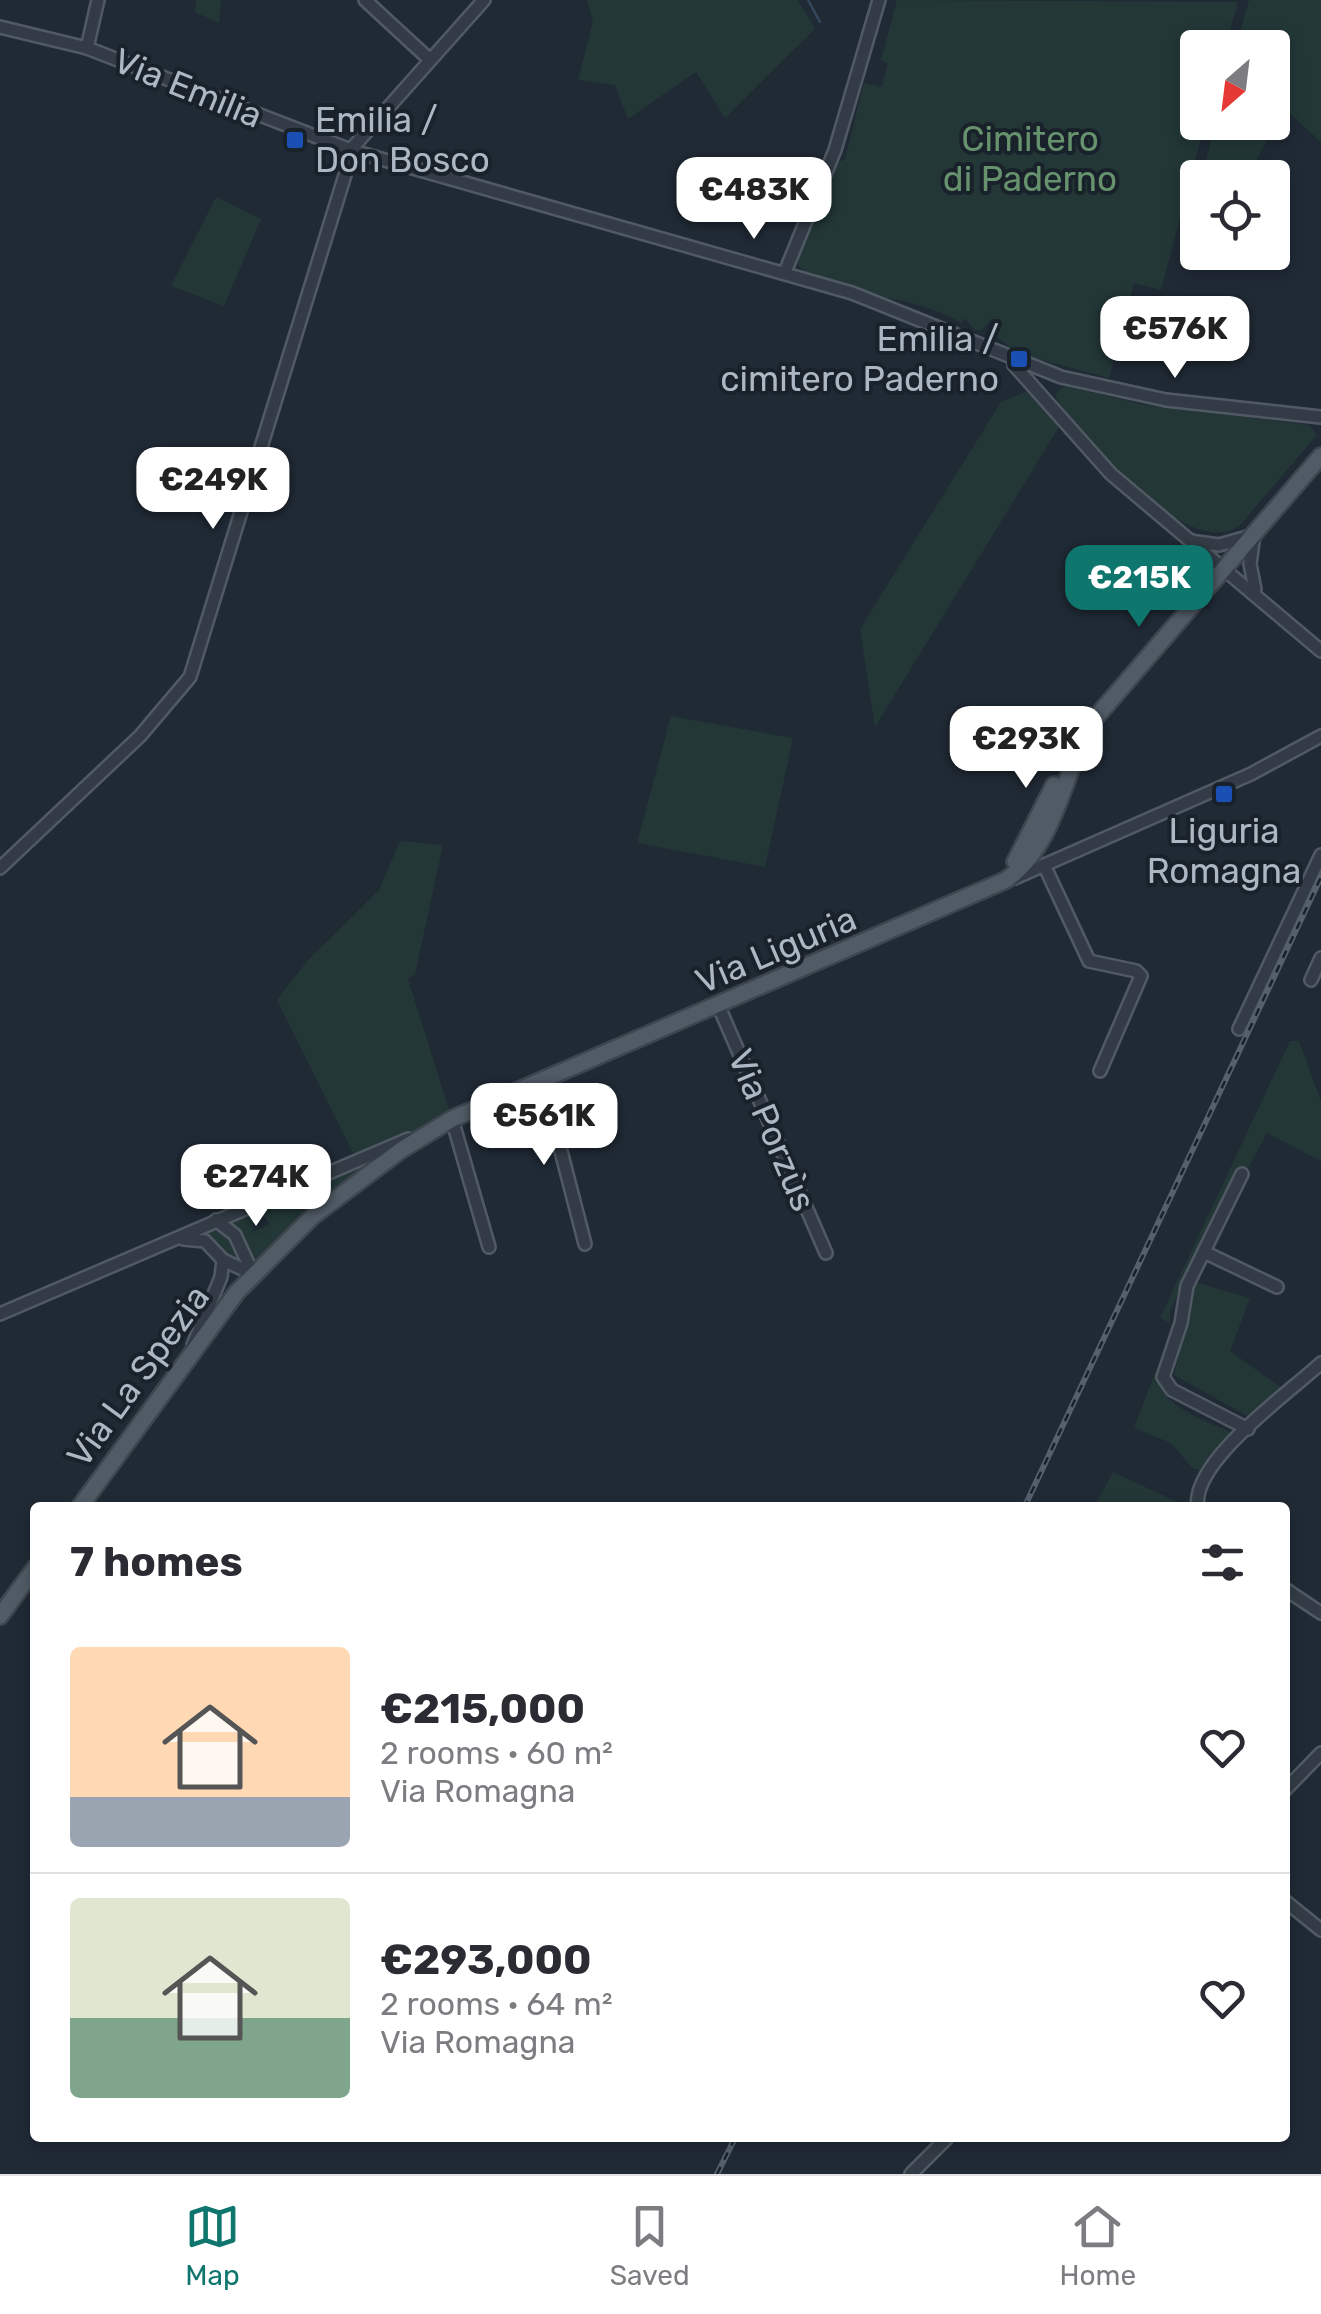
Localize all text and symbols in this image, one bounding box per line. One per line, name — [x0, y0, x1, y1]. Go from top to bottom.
north arrow — [1180, 30, 1290, 140]
map controls — [1180, 30, 1290, 270]
street label: Via Emilia — [108, 39, 268, 137]
place label: Emilia / Don Bosco — [315, 99, 490, 181]
park label: Cimitero di Paderno — [943, 118, 1117, 200]
marker: Emilia / Don Bosco — [284, 129, 306, 151]
pin: €483K — [684, 157, 824, 242]
button: locate — [1180, 160, 1290, 270]
text: €483K — [699, 170, 809, 208]
pin: €576K — [1105, 296, 1245, 381]
text: €576K — [1122, 309, 1228, 347]
place label: Emilia / cimitero Paderno — [720, 318, 999, 400]
marker: Emilia / cimitero Paderno — [1008, 348, 1030, 370]
pin: €249K — [143, 447, 283, 532]
text: €249K — [158, 460, 268, 498]
pin: €215K — [1069, 545, 1209, 630]
text: €215K — [1087, 558, 1191, 596]
pin: €293K — [956, 706, 1096, 791]
text: €293K — [972, 719, 1080, 757]
marker: Liguria Romagna — [1213, 783, 1235, 805]
place label: Liguria Romagna — [1147, 810, 1301, 892]
street label: Via Liguria — [689, 897, 863, 1003]
street label: Via Porzùs — [719, 1043, 825, 1217]
pin: €561K — [474, 1083, 614, 1168]
text: €561K — [492, 1096, 596, 1134]
pin: €274K — [186, 1144, 326, 1229]
text: €274K — [203, 1157, 309, 1195]
street label: Via La Spezia — [58, 1277, 218, 1475]
icon: filters — [1195, 1535, 1250, 1590]
text: 7 homes — [70, 1537, 243, 1587]
text: €215,000 — [380, 1684, 585, 1734]
icon: home — [150, 1687, 270, 1807]
icon: heart — [1195, 1720, 1250, 1775]
text: 2 rooms · 60 m² — [380, 1734, 613, 1772]
text: Via Romagna — [380, 1772, 576, 1810]
text: €293,000 — [380, 1935, 592, 1985]
icon: home — [150, 1938, 270, 2058]
icon: heart — [1195, 1971, 1250, 2026]
text: 2 rooms · 64 m² — [380, 1985, 613, 2023]
text: Via Romagna — [380, 2023, 576, 2061]
tab: Map — [185, 2199, 240, 2292]
tab: Saved — [610, 2199, 690, 2292]
tab: Home — [1059, 2199, 1136, 2292]

